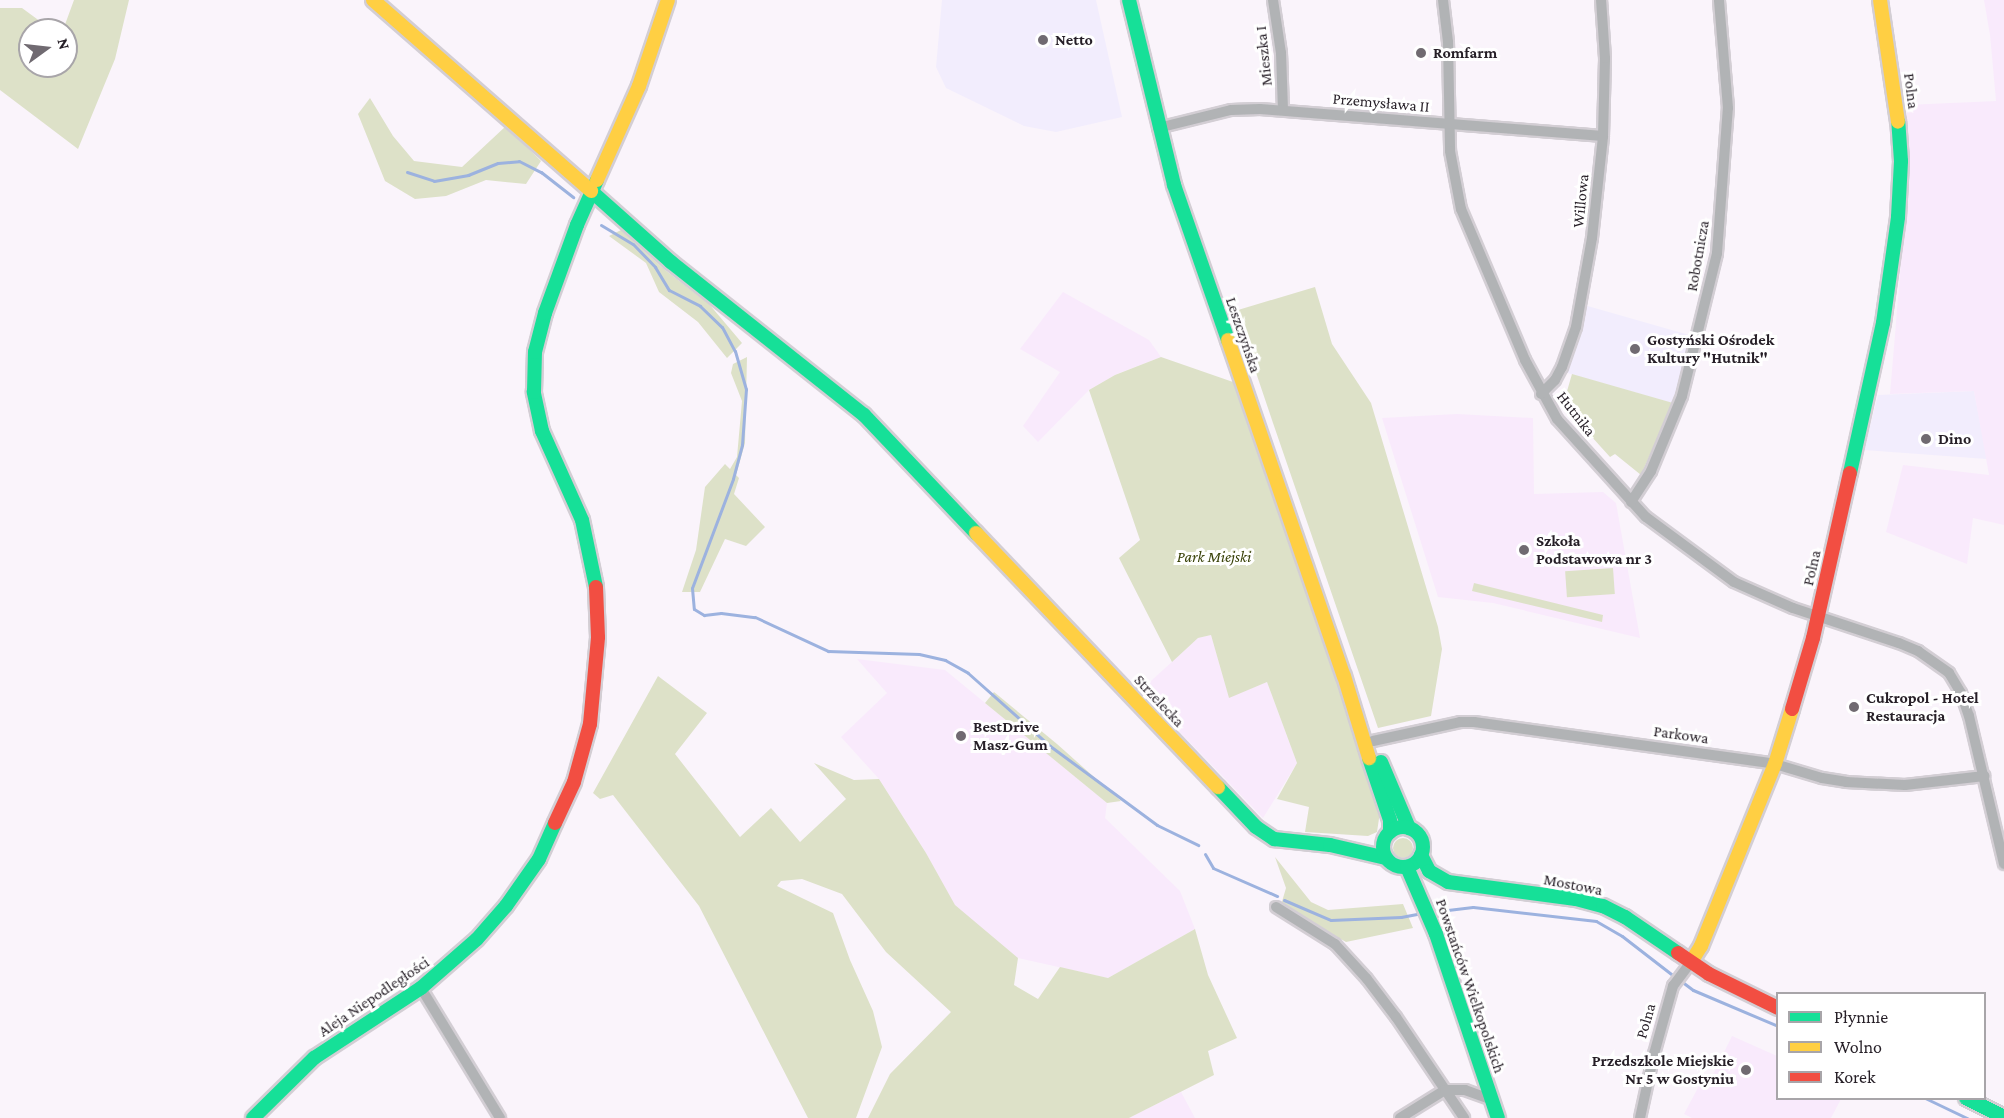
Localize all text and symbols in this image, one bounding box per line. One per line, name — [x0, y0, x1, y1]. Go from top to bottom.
north arrow — [18, 18, 78, 78]
street label: Mieszka I — [1251, 25, 1277, 87]
place label: Netto — [1055, 30, 1093, 50]
marker: Netto — [1036, 33, 1050, 47]
text: N — [54, 36, 74, 51]
place label: Romfarm — [1433, 43, 1497, 63]
marker: Romfarm — [1414, 46, 1428, 60]
street label: Polna — [1899, 72, 1923, 110]
street label: Przemysława II — [1332, 89, 1430, 117]
street label: Willowa — [1569, 173, 1593, 229]
street label: Robotnicza — [1682, 219, 1714, 293]
street label: Leszczyńska — [1221, 295, 1265, 375]
place label: Gostyński Ośrodek Kultury "Hutnik" — [1647, 330, 1774, 368]
marker: Gostyński Ośrodek Kultury "Hutnik" — [1628, 342, 1642, 356]
street label: Hutnika — [1552, 388, 1600, 440]
place label: Dino — [1938, 429, 1971, 449]
marker: Dino — [1919, 432, 1933, 446]
place label: Szkoła Podstawowa nr 3 — [1536, 531, 1652, 569]
marker: Szkoła Podstawowa nr 3 — [1517, 543, 1531, 557]
park label: Park Miejski — [1177, 547, 1251, 567]
street label: Polna — [1799, 548, 1825, 588]
street label: Strzelecka — [1130, 671, 1188, 731]
place label: Cukropol - Hotel Restauracja — [1866, 688, 1979, 726]
marker: Cukropol - Hotel Restauracja — [1847, 700, 1861, 714]
place label: BestDrive Masz-Gum — [973, 717, 1048, 755]
street label: Parkowa — [1652, 722, 1710, 748]
marker: BestDrive Masz-Gum — [954, 729, 968, 743]
street label: Mostowa — [1542, 870, 1604, 900]
street label: Powstańców Wielkopolskich — [1431, 896, 1509, 1076]
street label: Aleja Niepodległości — [315, 953, 433, 1041]
legend — [1776, 992, 1986, 1100]
street label: Polna — [1632, 1001, 1660, 1041]
text: Płynnie — [1834, 1007, 1888, 1027]
text: Wolno — [1834, 1037, 1882, 1057]
place label: Przedszkole Miejskie Nr 5 w Gostyniu — [1592, 1051, 1734, 1089]
marker: Przedszkole Miejskie Nr 5 w Gostyniu — [1739, 1063, 1753, 1077]
text: Korek — [1834, 1067, 1876, 1087]

